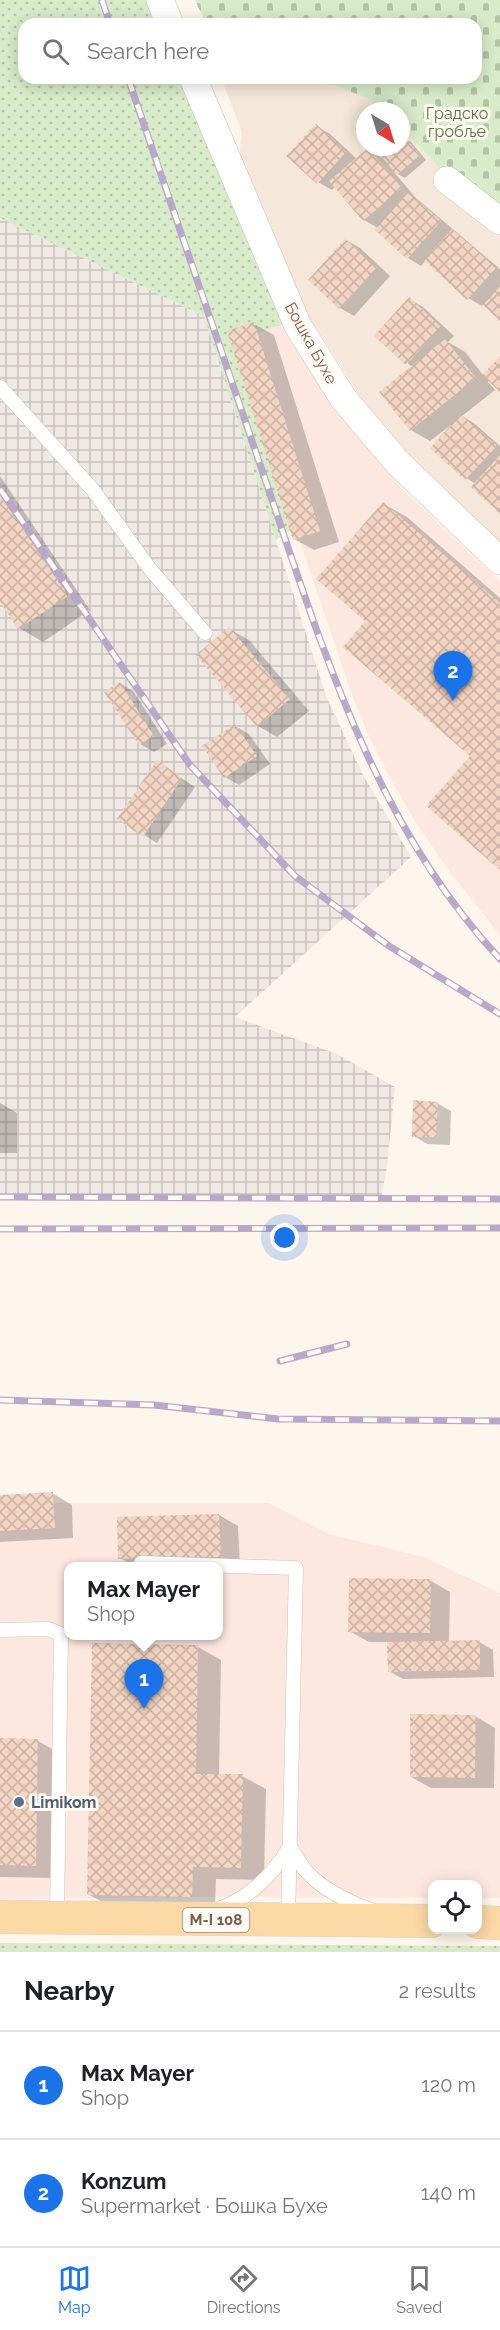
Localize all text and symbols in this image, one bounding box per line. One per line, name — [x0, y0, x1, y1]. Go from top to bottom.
search box — [18, 18, 482, 84]
icon: search — [39, 35, 72, 68]
text: Search here — [87, 38, 209, 64]
north arrow — [356, 102, 410, 156]
park label: Градско гробље — [426, 104, 488, 141]
street label: Бошка Бухе — [281, 299, 341, 387]
pin: 2 — [434, 652, 472, 701]
your location — [270, 1223, 299, 1252]
popup — [64, 1562, 223, 1640]
text: Max Mayer — [87, 1576, 200, 1602]
text: Shop — [87, 1602, 135, 1626]
pin: 1 — [124, 1660, 164, 1709]
place label: Limikom — [31, 1793, 97, 1812]
marker: Limikom — [12, 1795, 26, 1809]
map controls — [428, 1880, 482, 1934]
button: locate — [428, 1880, 482, 1934]
road number: M-I 108 — [183, 1908, 249, 1932]
text: Nearby — [24, 1976, 114, 2006]
text: 2 results — [399, 1979, 476, 2003]
text: Max Mayer — [81, 2060, 194, 2086]
text: 1 — [39, 2073, 48, 2097]
text: 120 m — [421, 2073, 476, 2097]
text: Shop — [81, 2086, 129, 2110]
text: Konzum — [81, 2168, 167, 2194]
text: 2 — [38, 2181, 49, 2205]
text: 140 m — [421, 2181, 476, 2205]
text: Supermarket · Бошка Бухе — [81, 2194, 328, 2218]
tab: Map — [58, 2262, 91, 2317]
tab: Directions — [207, 2262, 281, 2317]
tab: Saved — [396, 2262, 442, 2317]

